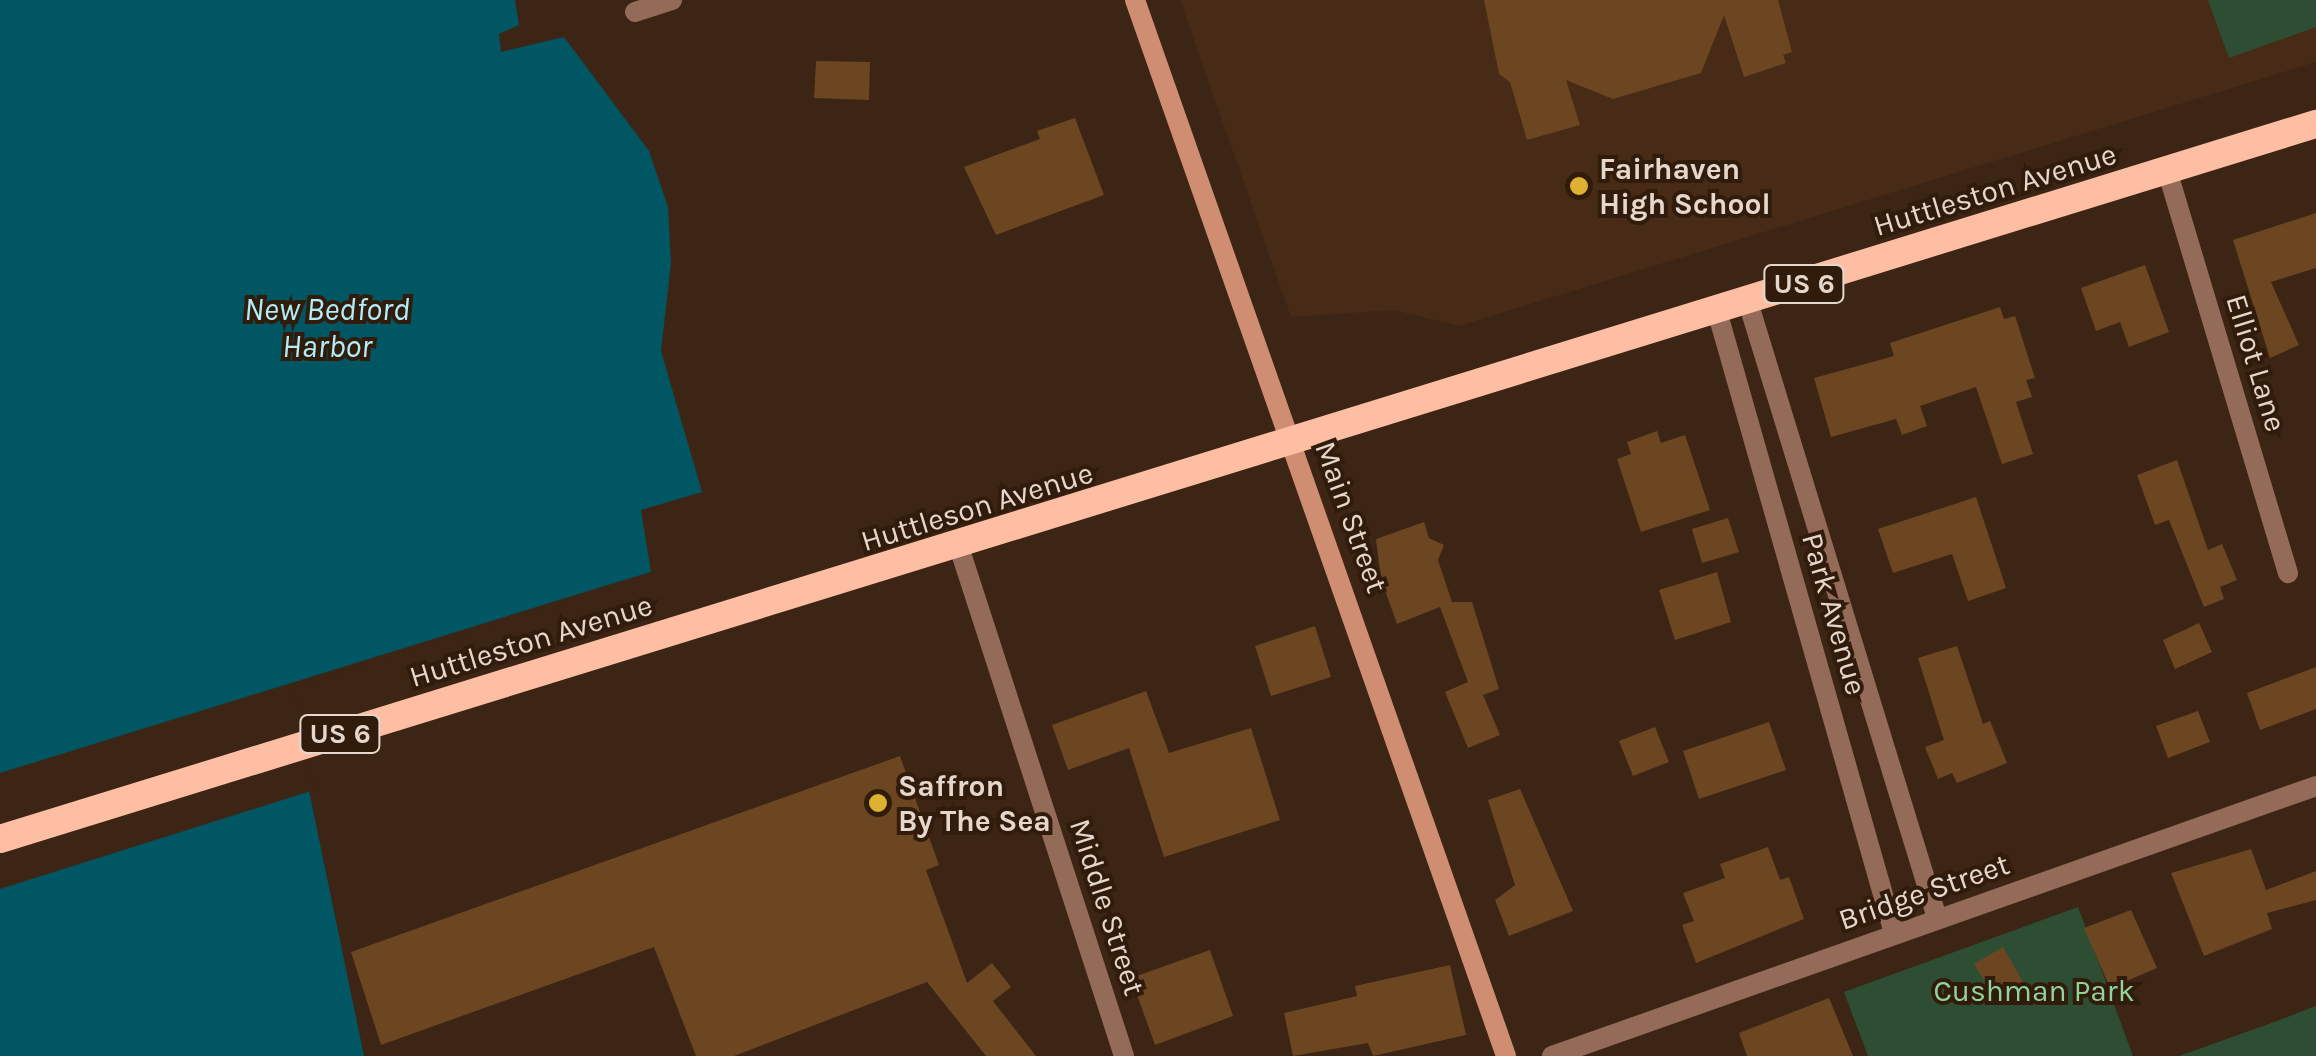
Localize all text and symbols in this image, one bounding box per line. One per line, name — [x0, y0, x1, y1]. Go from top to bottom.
street label: Huttleston Avenue — [1869, 136, 2121, 244]
place label: Fairhaven High School — [1599, 151, 1771, 222]
marker: Fairhaven High School — [1568, 175, 1590, 197]
road number: US 6 — [1762, 261, 1846, 307]
street label: Elliot Lane — [2218, 290, 2294, 436]
water label: New Bedford Harbor — [244, 292, 410, 367]
street label: Main Street — [1307, 436, 1395, 598]
street label: Huttleson Avenue — [857, 455, 1097, 559]
street label: Park Avenue — [1794, 529, 1874, 699]
street label: Huttleston Avenue — [405, 587, 657, 695]
road number: US 6 — [298, 711, 382, 757]
place label: Saffron By The Sea — [898, 768, 1051, 838]
marker: Saffron By The Sea — [867, 792, 889, 814]
street label: Middle Street — [1062, 814, 1152, 1000]
street label: Bridge Street — [1834, 846, 2014, 938]
park label: Cushman Park — [1933, 973, 2135, 1009]

